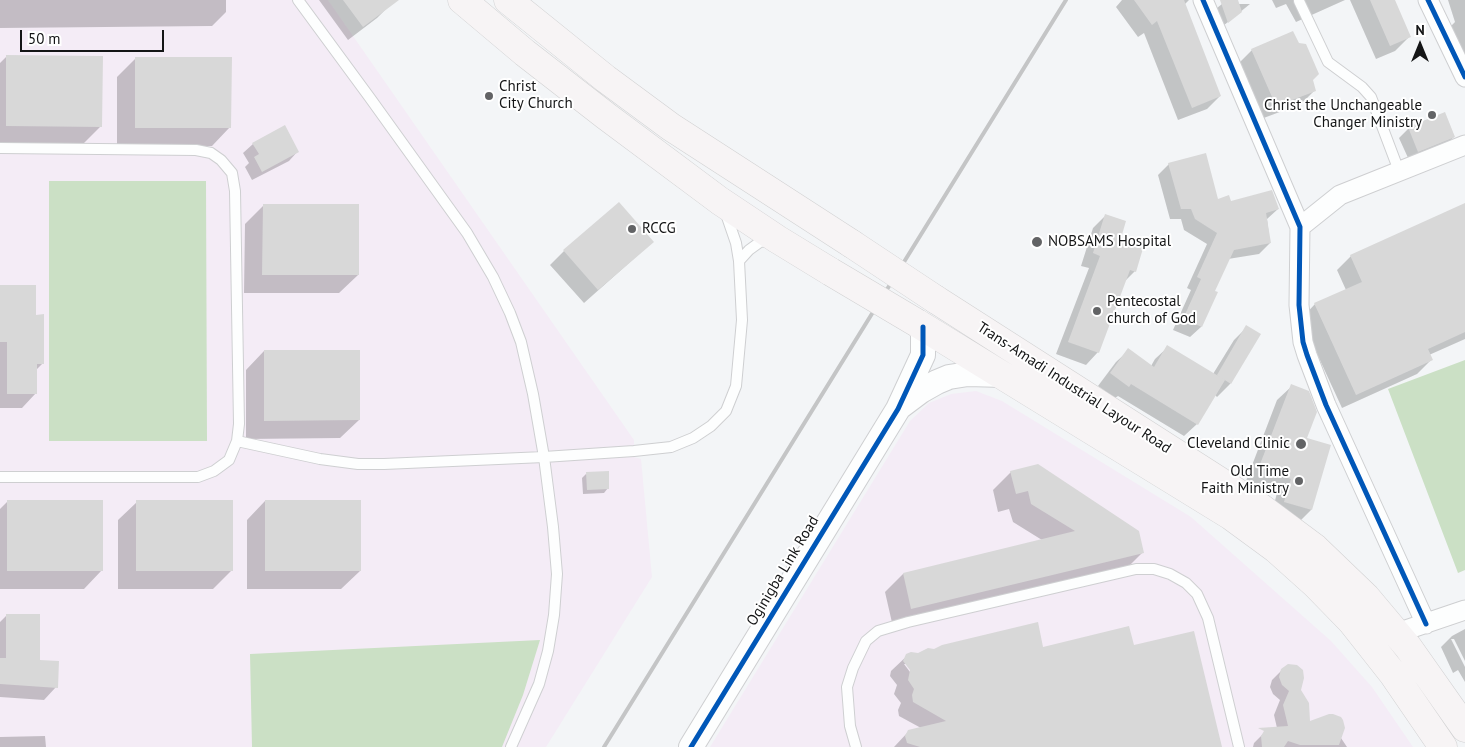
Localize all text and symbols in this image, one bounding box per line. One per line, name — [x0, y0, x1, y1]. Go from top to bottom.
scale bar — [22, 20, 166, 52]
north arrow — [1395, 20, 1445, 70]
text: N — [1415, 21, 1425, 39]
text: 50 m — [28, 29, 61, 48]
place label: Christ City Church — [499, 78, 573, 113]
marker: Christ City Church — [483, 90, 495, 102]
place label: Christ the Unchangeable Changer Ministry — [1264, 97, 1422, 132]
marker: Christ the Unchangeable Changer Ministry — [1426, 109, 1438, 121]
place label: RCCG — [642, 220, 676, 238]
marker: RCCG — [626, 223, 638, 235]
place label: NOBSAMS Hospital — [1048, 233, 1171, 251]
marker: NOBSAMS Hospital — [1030, 235, 1044, 249]
place label: Pentecostal church of God — [1107, 293, 1196, 328]
marker: Pentecostal church of God — [1091, 305, 1103, 317]
street label: Trans-Amadi Industrial Layour Road — [974, 319, 1174, 457]
place label: Cleveland Clinic — [1187, 435, 1290, 453]
marker: Cleveland Clinic — [1294, 437, 1308, 451]
place label: Old Time Faith Ministry — [1201, 463, 1289, 498]
marker: Old Time Faith Ministry — [1293, 475, 1305, 487]
street label: Oginigba Link Road — [743, 513, 823, 629]

